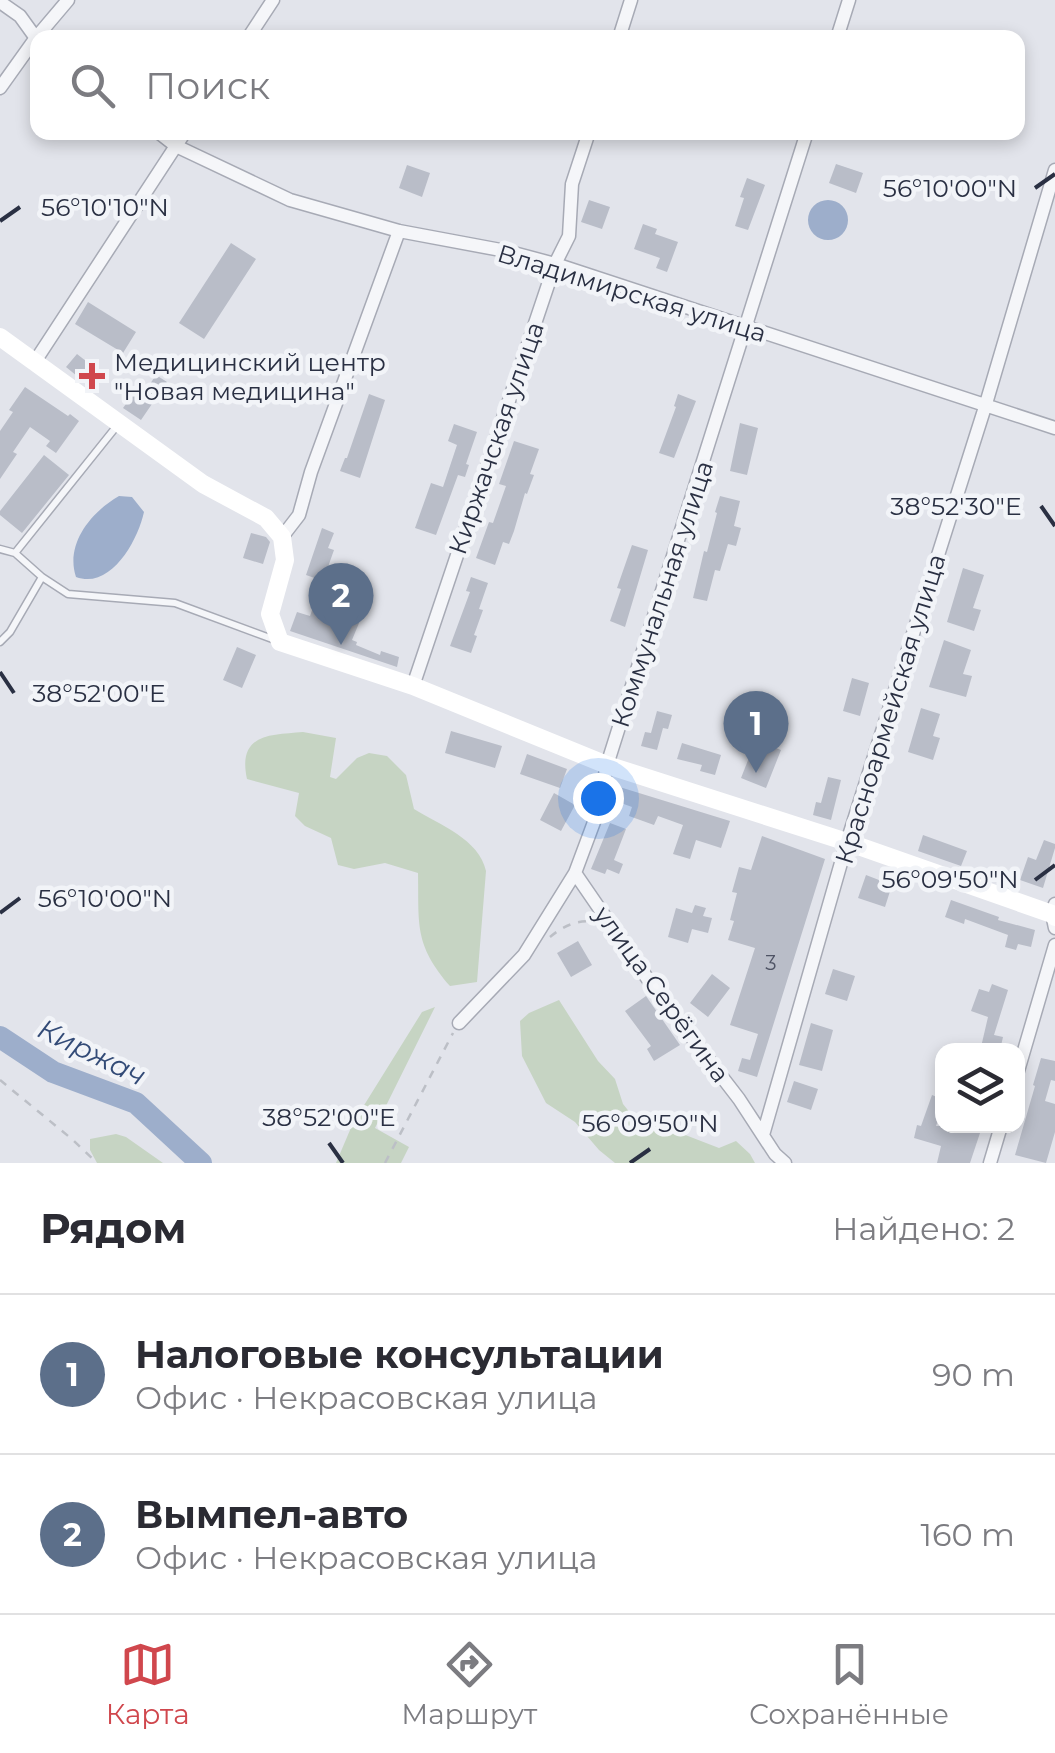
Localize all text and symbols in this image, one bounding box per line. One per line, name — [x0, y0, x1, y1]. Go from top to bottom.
search box — [30, 30, 1025, 140]
icon: search — [65, 58, 120, 113]
text: Поиск — [145, 62, 270, 109]
text: 56°10'00"N — [883, 173, 1017, 203]
text: 56°10'10"N — [41, 192, 169, 222]
street label: Владимирская улица — [494, 238, 770, 348]
street label: Киржачская улица — [442, 318, 550, 558]
place label: Медицинский центр "Новая медицина" — [114, 347, 386, 406]
marker: Медицинский центр "Новая медицина" — [79, 363, 105, 389]
street label: Коммунальная улица — [605, 457, 719, 731]
text: 38°52'30"E — [890, 491, 1022, 521]
street label: Красноармейская улица — [829, 550, 951, 868]
pin: 2 — [308, 562, 374, 645]
text: 38°52'00"E — [32, 678, 166, 708]
pin: 1 — [724, 690, 788, 773]
your location — [573, 773, 624, 824]
text: 56°09'50"N — [881, 864, 1019, 894]
text: 56°10'00"N — [38, 883, 172, 913]
street label: улица Серёгина — [587, 899, 736, 1088]
house number: 3 — [765, 951, 777, 975]
water label: Киржач — [32, 1011, 152, 1093]
map controls — [935, 1043, 1025, 1133]
button: layers — [935, 1043, 1025, 1133]
text: 38°52'00"E — [262, 1102, 396, 1132]
text: 56°09'50"N — [581, 1108, 719, 1138]
text: Рядом — [40, 1202, 187, 1254]
text: Найдено: 2 — [832, 1209, 1015, 1248]
text: Налоговые консультации — [135, 1331, 664, 1378]
text: 1 — [66, 1355, 79, 1394]
text: 90 m — [932, 1355, 1015, 1394]
text: Офис · Некрасовская улица — [135, 1378, 598, 1417]
text: Вымпел-авто — [135, 1491, 408, 1538]
text: 2 — [63, 1515, 82, 1554]
text: 160 m — [920, 1515, 1015, 1554]
text: Офис · Некрасовская улица — [135, 1538, 598, 1577]
tab: Карта — [106, 1637, 190, 1731]
tab: Маршрут — [401, 1637, 537, 1731]
tab: Сохранённые — [749, 1637, 949, 1731]

